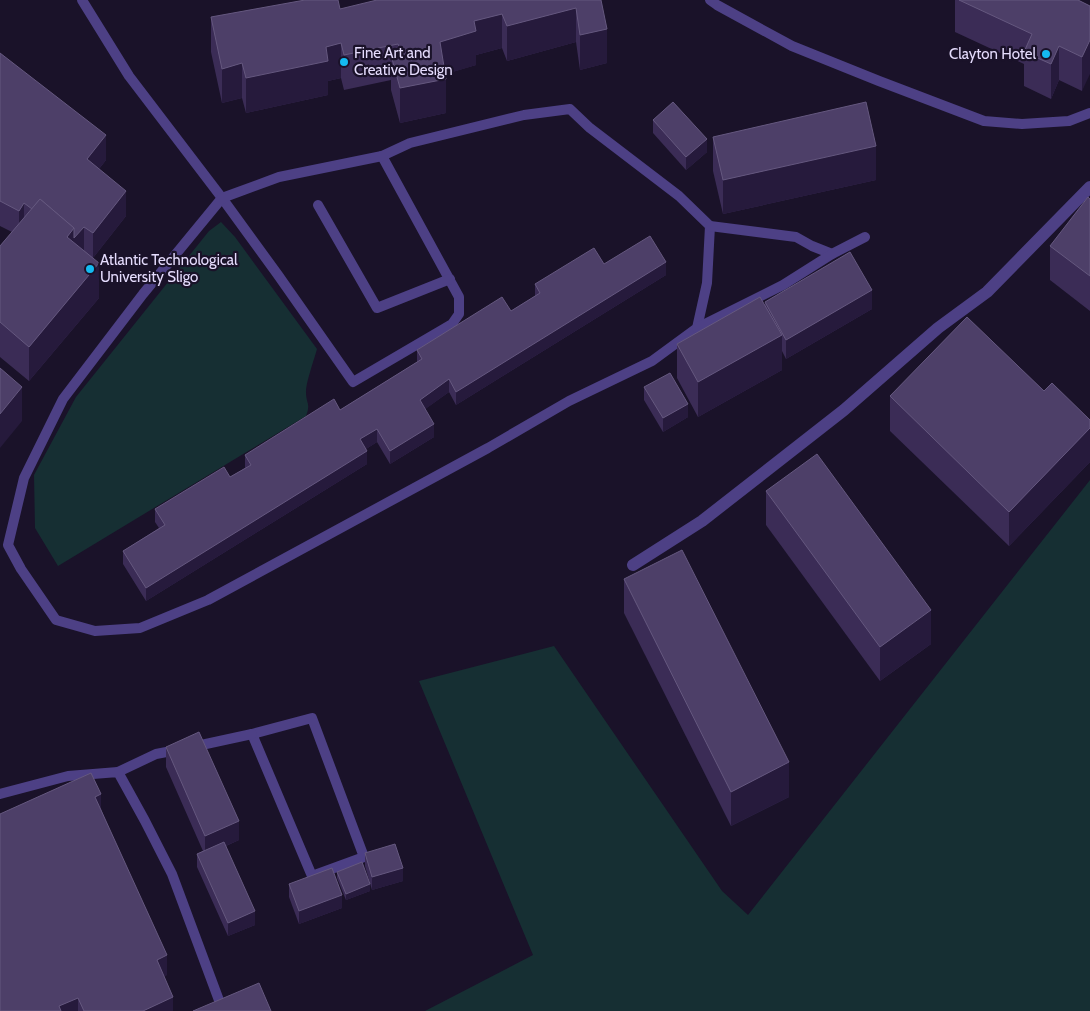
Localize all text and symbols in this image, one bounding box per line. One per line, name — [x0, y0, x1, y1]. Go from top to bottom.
place label: Fine Art and Creative Design — [354, 44, 453, 79]
place label: Clayton Hotel — [949, 45, 1036, 63]
marker: Clayton Hotel — [1040, 48, 1052, 60]
marker: Fine Art and Creative Design — [338, 56, 350, 68]
place label: Atlantic Technological University Sligo — [100, 251, 238, 286]
marker: Atlantic Technological University Sligo — [84, 263, 96, 275]

